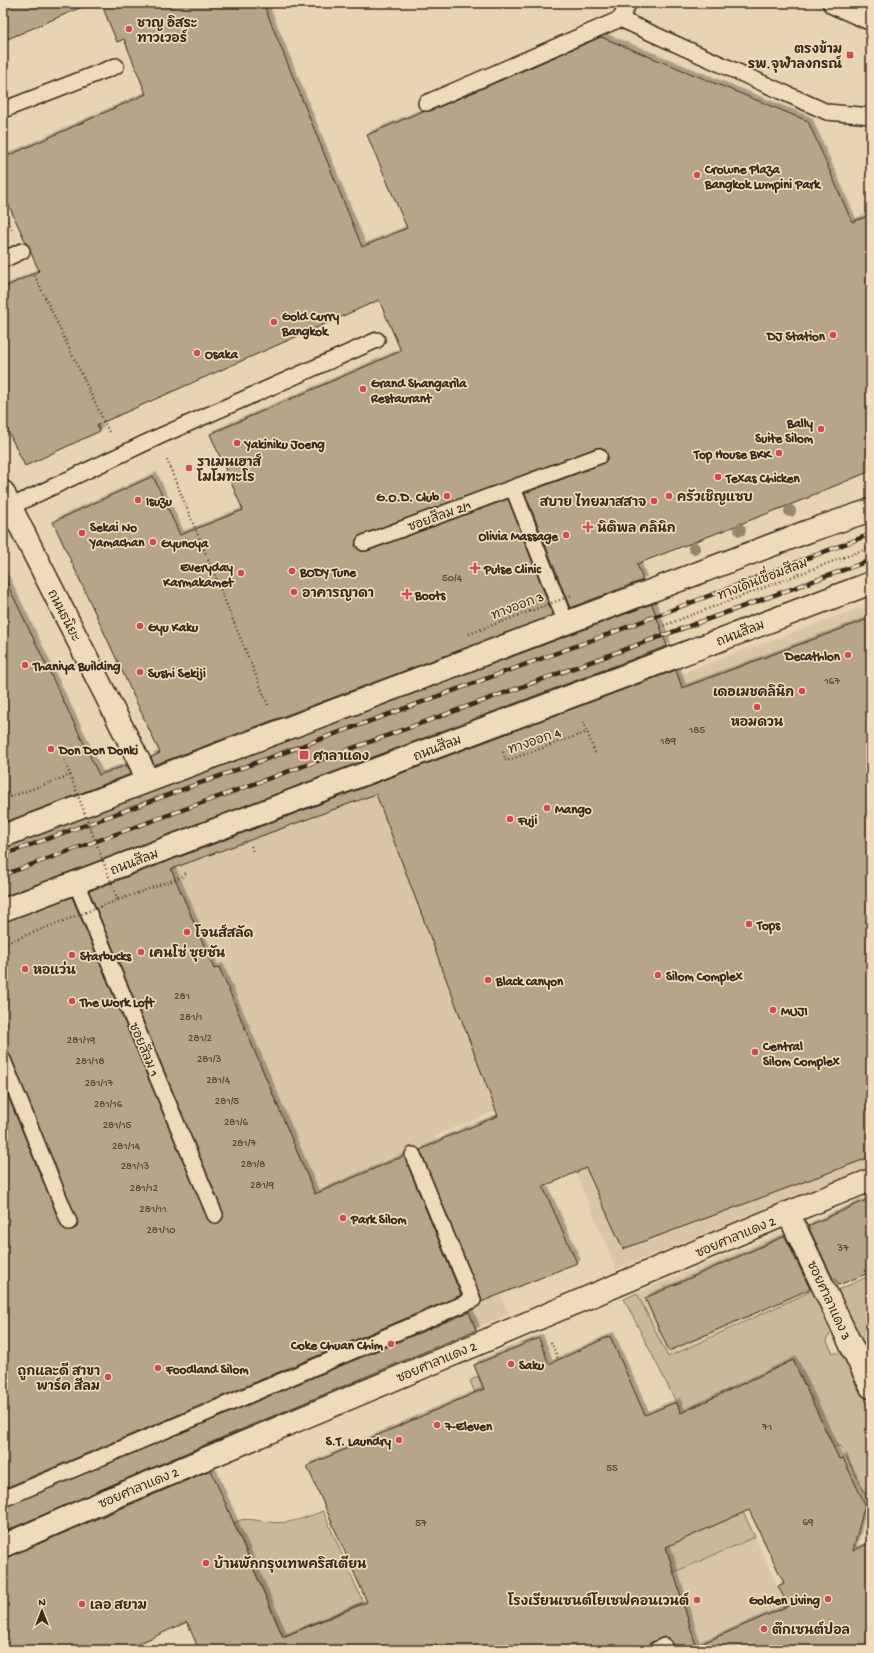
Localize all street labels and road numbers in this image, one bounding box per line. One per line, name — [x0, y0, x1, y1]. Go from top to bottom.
street label: ซอยสีลม 2/1 — [405, 496, 474, 536]
street label: ทางเดินเชื่อมสีลม — [713, 549, 810, 604]
street label: ถนนธนิยะ — [43, 587, 84, 645]
street label: ทางออก 3 — [489, 590, 547, 624]
street label: ถนนสีลม — [714, 616, 767, 650]
street label: ทางออก 4 — [507, 726, 563, 758]
street label: ถนนสีลม — [411, 731, 464, 765]
street label: ถนนสีลม — [108, 845, 161, 879]
street label: ซอยสีลม 1 — [125, 1020, 164, 1079]
street label: ซอยศาลาแดง 2 — [694, 1214, 779, 1262]
street label: ซอยศาลาแดง 3 — [803, 1259, 853, 1343]
street label: ซอยศาลาแดง 2 — [395, 1339, 480, 1387]
street label: ซอยศาลาแดง 2 — [97, 1465, 182, 1513]

